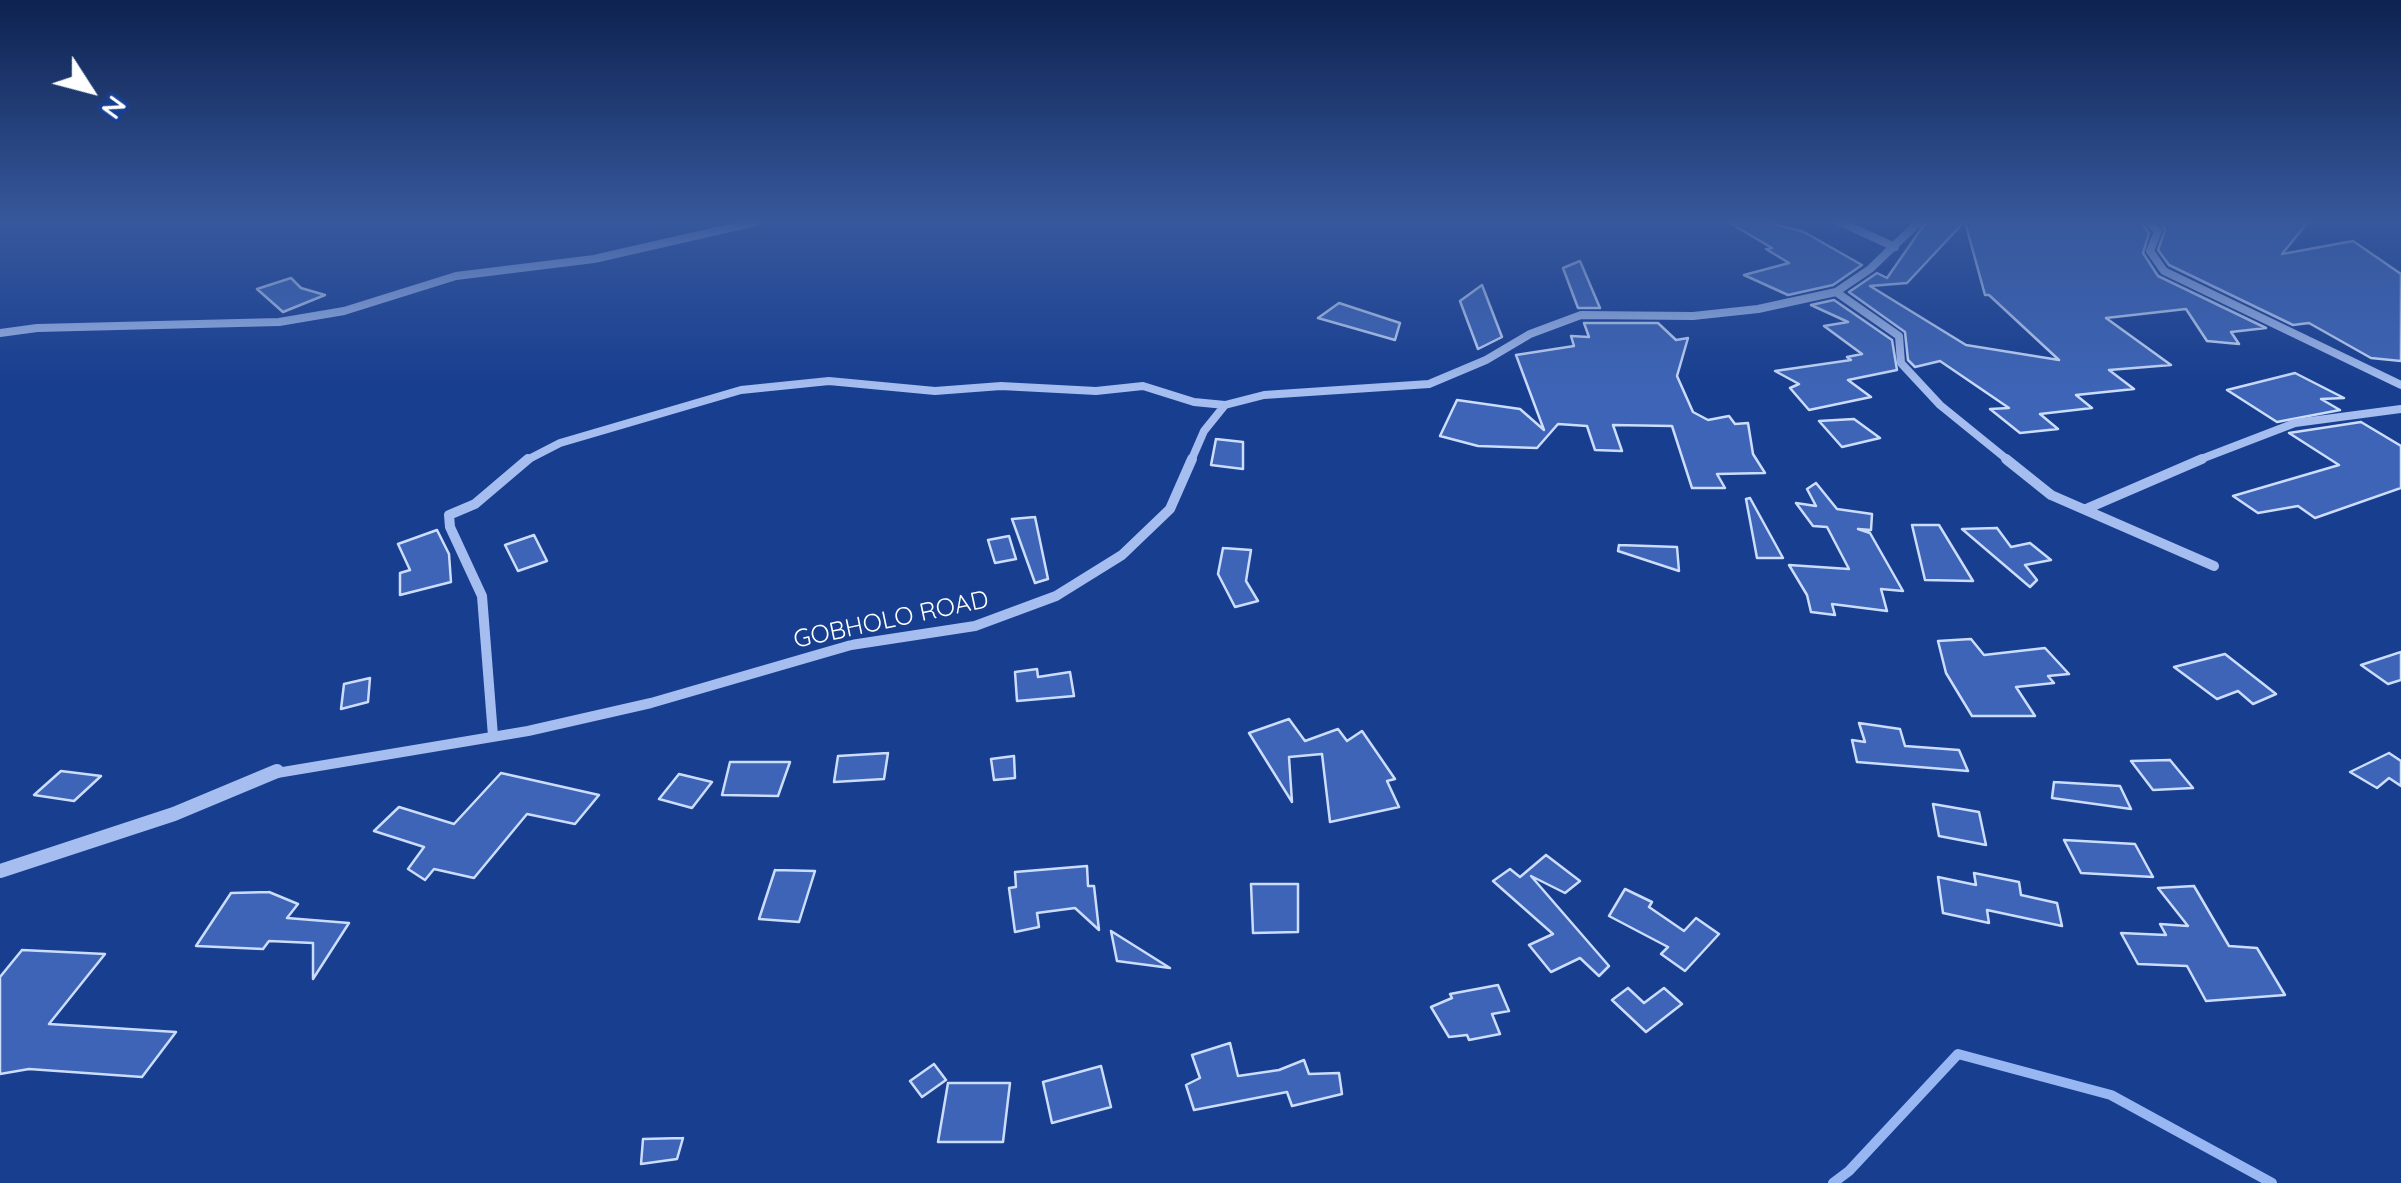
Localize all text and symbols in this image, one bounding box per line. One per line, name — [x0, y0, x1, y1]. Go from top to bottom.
north arrow — [40, 40, 140, 140]
text: N — [94, 89, 135, 127]
street label: GOBHOLO ROAD — [791, 585, 991, 655]

